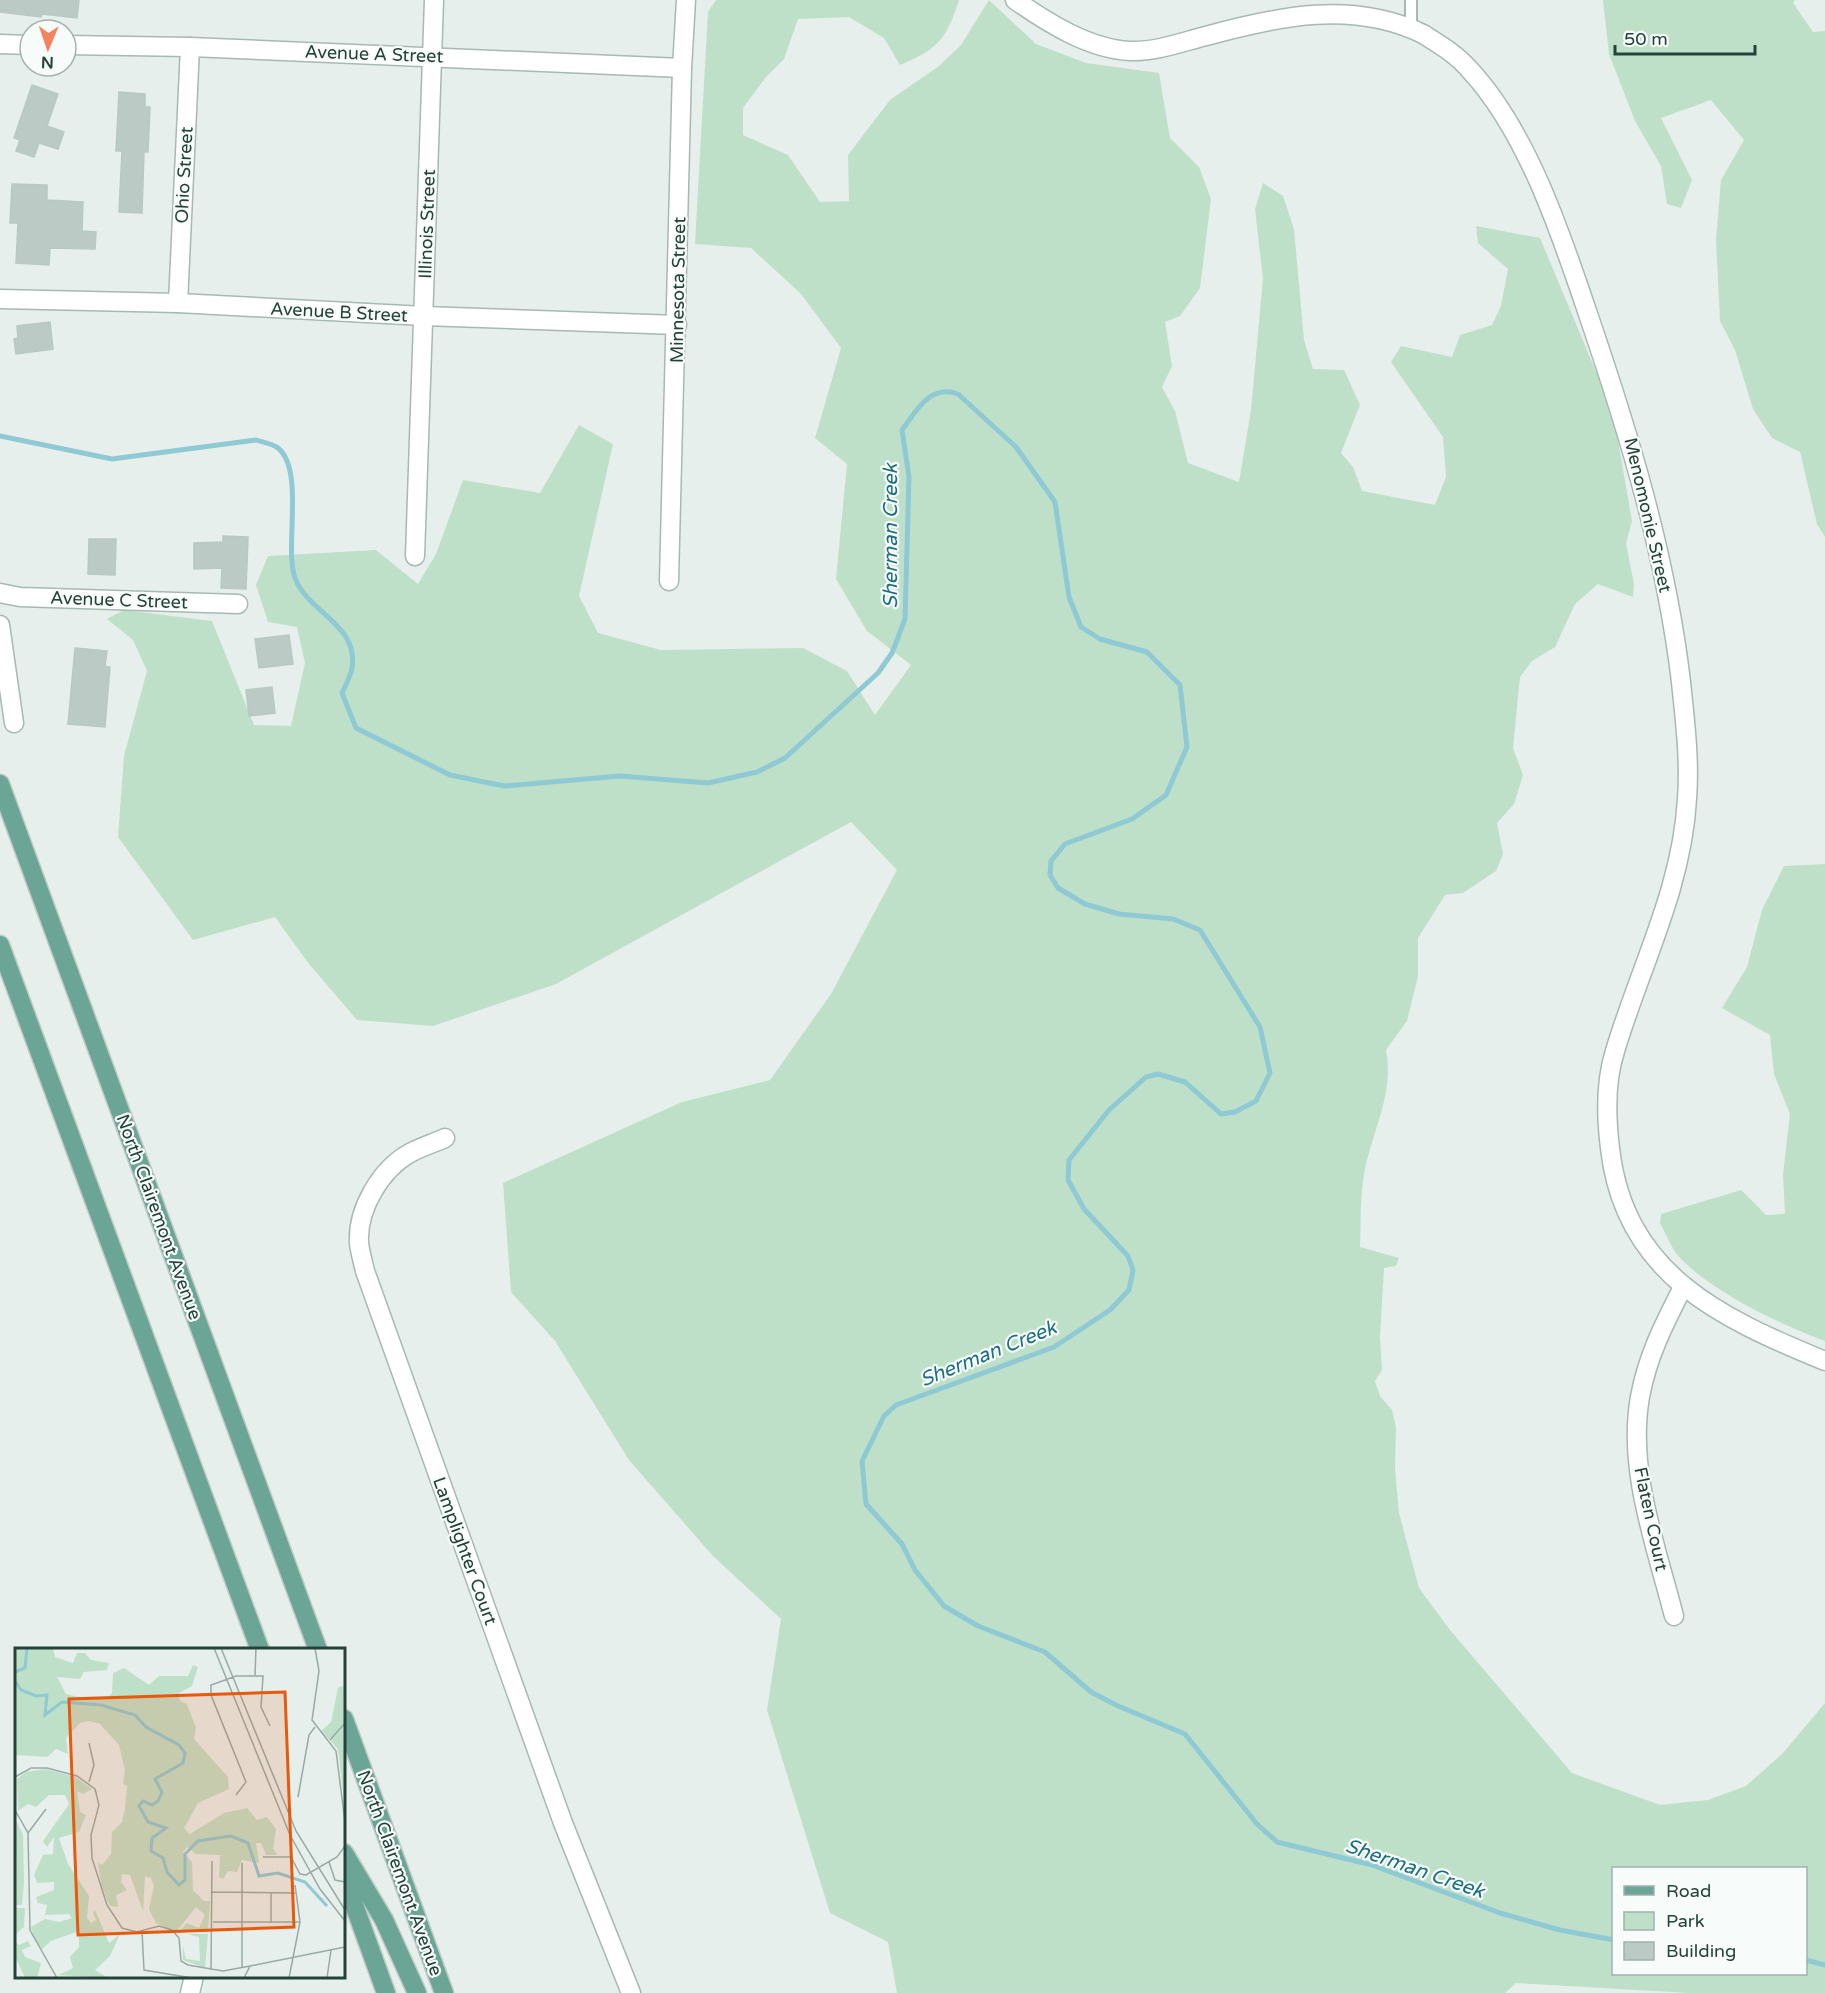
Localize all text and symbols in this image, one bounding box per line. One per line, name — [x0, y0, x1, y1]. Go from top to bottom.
north arrow — [18, 18, 78, 78]
scale bar — [1615, 18, 1754, 56]
text: 50 m — [1624, 28, 1668, 50]
street label: Avenue A Street — [304, 41, 444, 67]
text: N — [41, 52, 54, 72]
street label: Ohio Street — [170, 126, 198, 224]
street label: Illinois Street — [414, 169, 440, 279]
street label: Minnesota Street — [666, 216, 690, 363]
street label: Avenue B Street — [270, 297, 408, 327]
street label: Menomonie Street — [1619, 435, 1677, 595]
water label: Sherman Creek — [879, 461, 903, 608]
street label: Avenue C Street — [50, 587, 188, 613]
street label: North Clairemont Avenue — [112, 1111, 206, 1323]
water label: Sherman Creek — [917, 1315, 1062, 1392]
street label: Flaten Court — [1629, 1465, 1673, 1573]
street label: Lamplighter Court — [428, 1474, 502, 1628]
inset map — [15, 1648, 345, 1978]
street label: North Clairemont Avenue — [353, 1767, 447, 1979]
water label: Sherman Creek — [1342, 1834, 1489, 1905]
legend — [1612, 1867, 1807, 1975]
text: Road — [1666, 1880, 1711, 1902]
text: Park — [1666, 1910, 1705, 1932]
text: Building — [1666, 1940, 1736, 1962]

